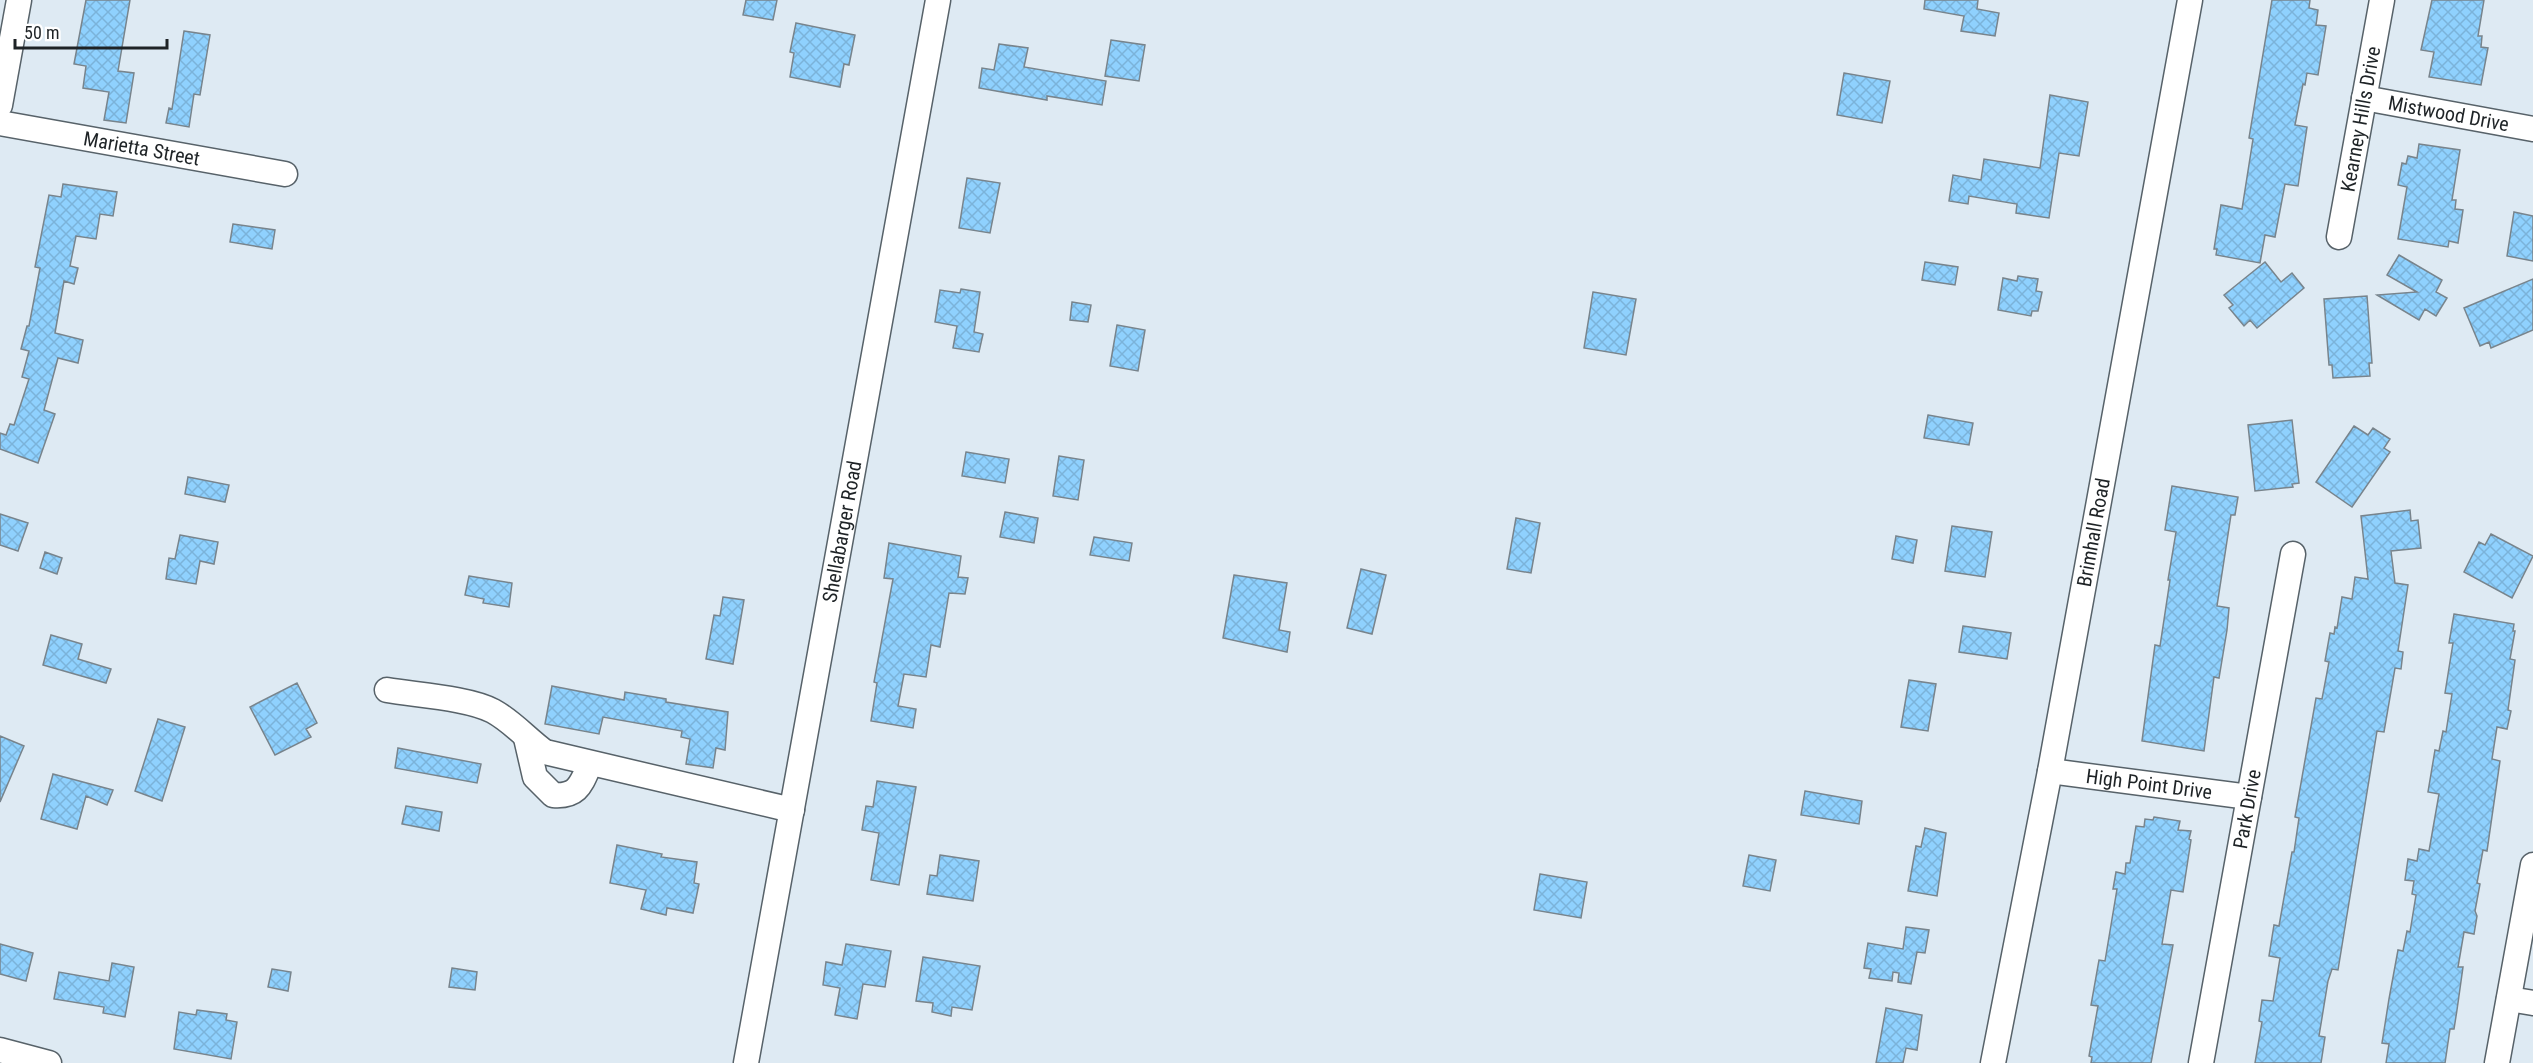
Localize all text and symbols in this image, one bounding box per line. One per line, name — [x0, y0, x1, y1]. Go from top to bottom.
scale bar — [15, 12, 166, 50]
text: 50 m — [24, 22, 59, 43]
street label: Kearney Hills Drive — [2335, 44, 2385, 194]
street label: Mistwood Drive — [2386, 91, 2511, 136]
street label: Marietta Street — [82, 126, 202, 171]
street label: Shellabarger Road — [817, 459, 867, 604]
street label: Brimhall Road — [2072, 476, 2115, 589]
street label: High Point Drive — [2085, 764, 2214, 804]
street label: Park Drive — [2228, 768, 2266, 851]

